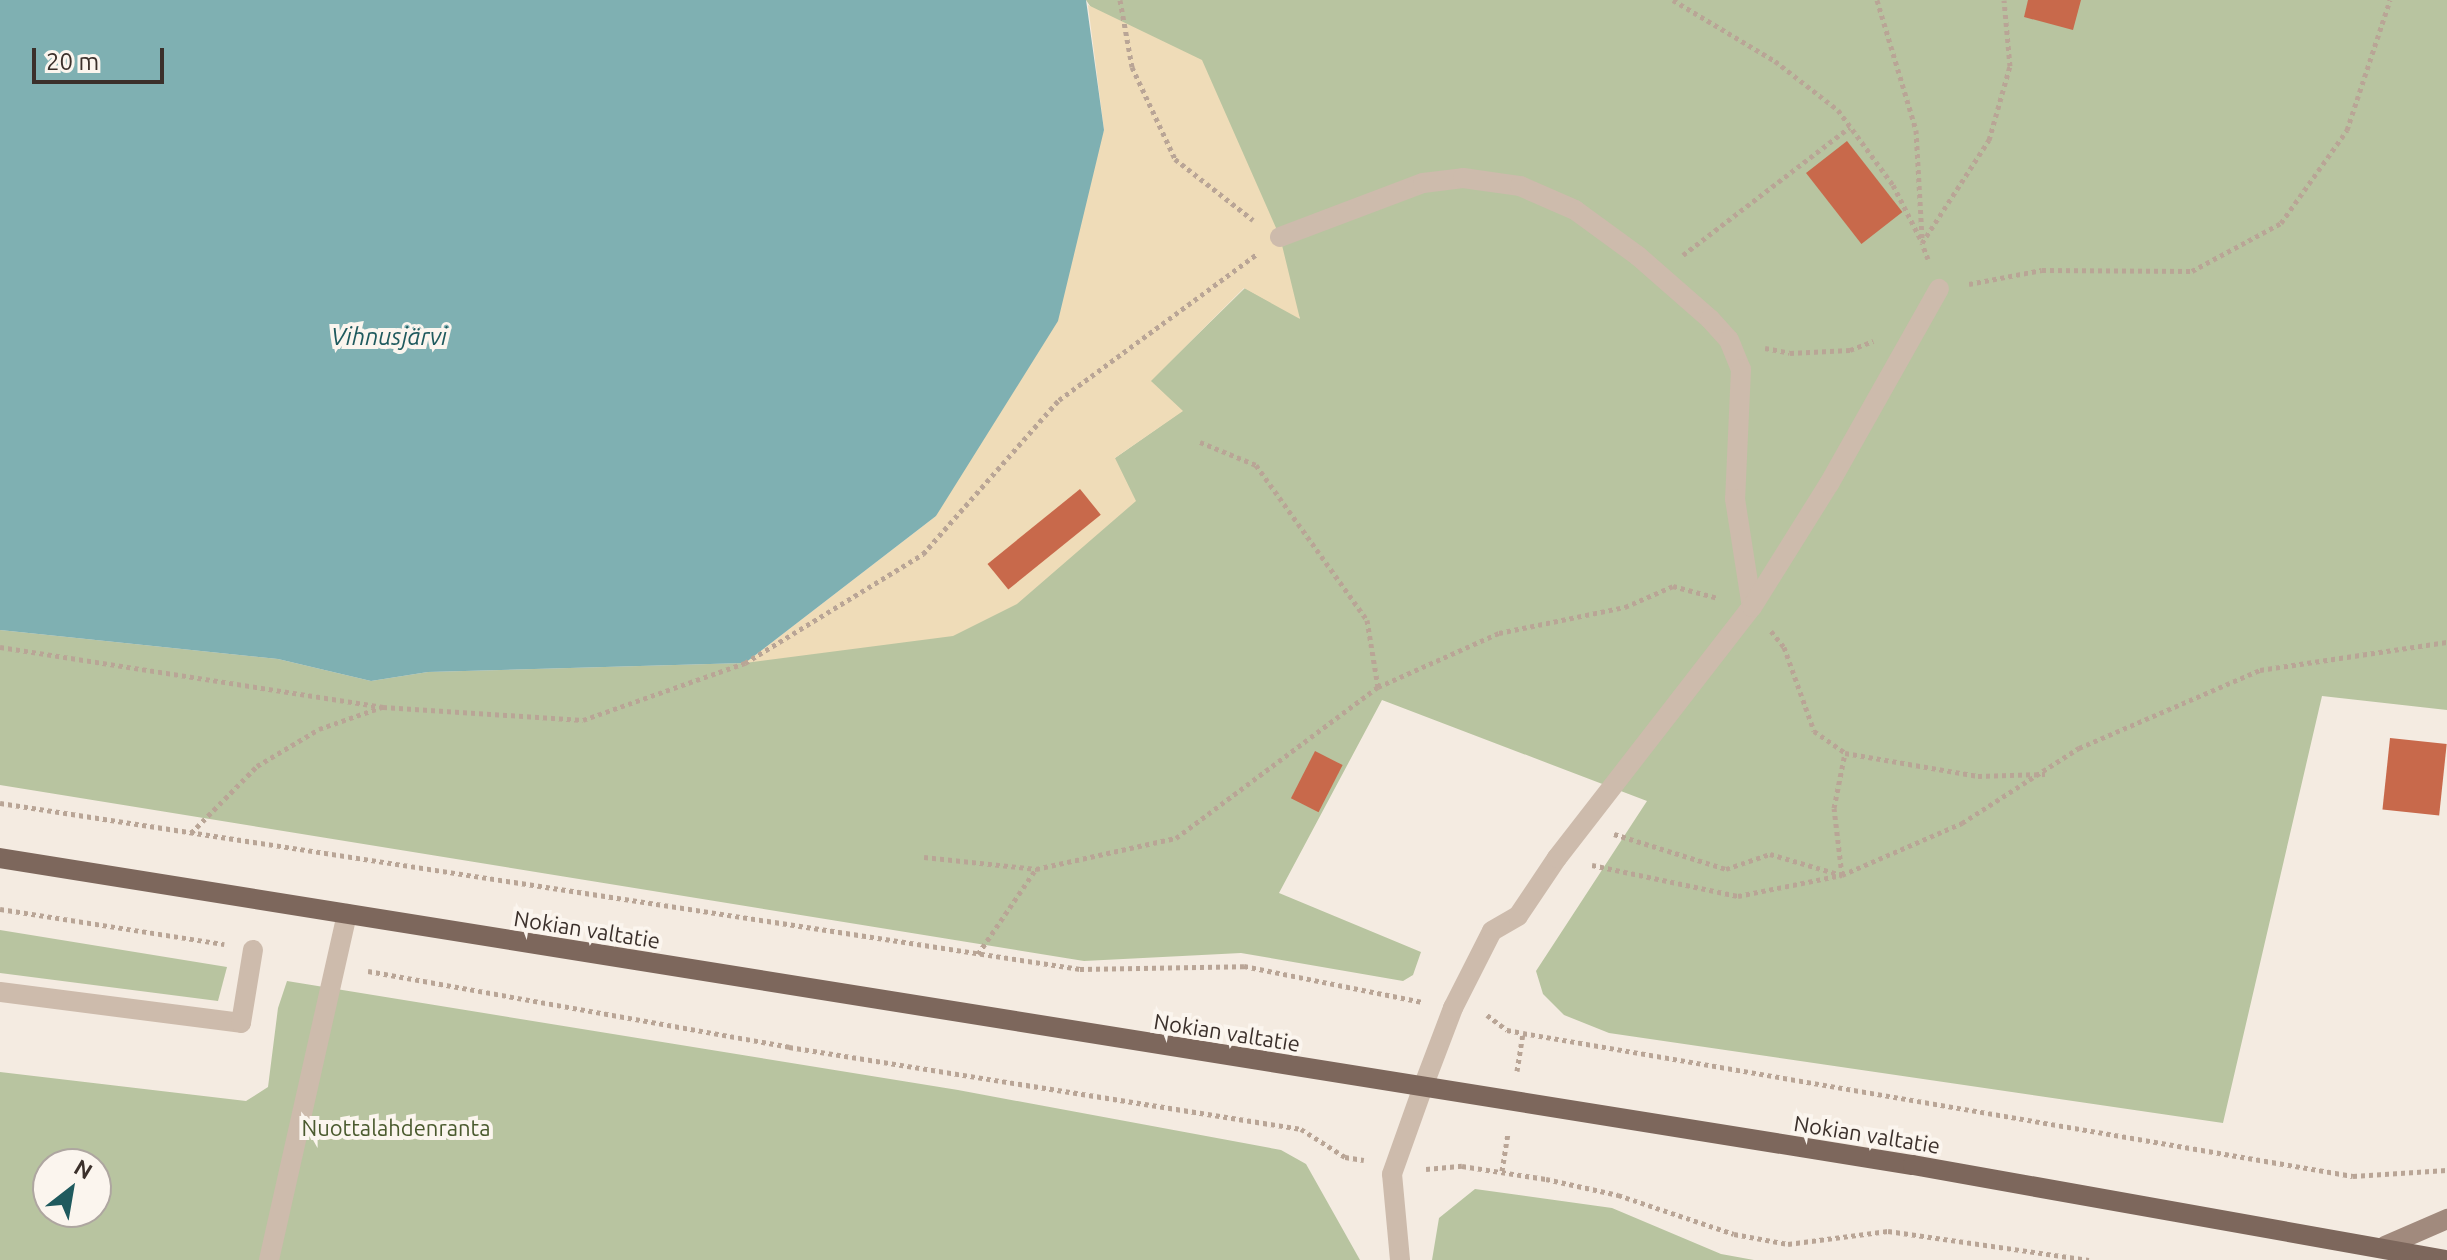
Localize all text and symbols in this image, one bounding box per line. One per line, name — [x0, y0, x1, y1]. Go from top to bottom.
scale bar — [36, 32, 168, 82]
text: 20 m — [46, 48, 99, 75]
water label: Vihnusjärvi — [331, 323, 447, 351]
street label: Nokian valtatie — [512, 904, 662, 954]
street label: Nokian valtatie — [1152, 1007, 1302, 1057]
street label: Nokian valtatie — [1792, 1109, 1942, 1159]
park label: Nuottalahdenranta — [301, 1115, 491, 1141]
north arrow — [32, 1148, 112, 1228]
text: N — [70, 1154, 97, 1184]

